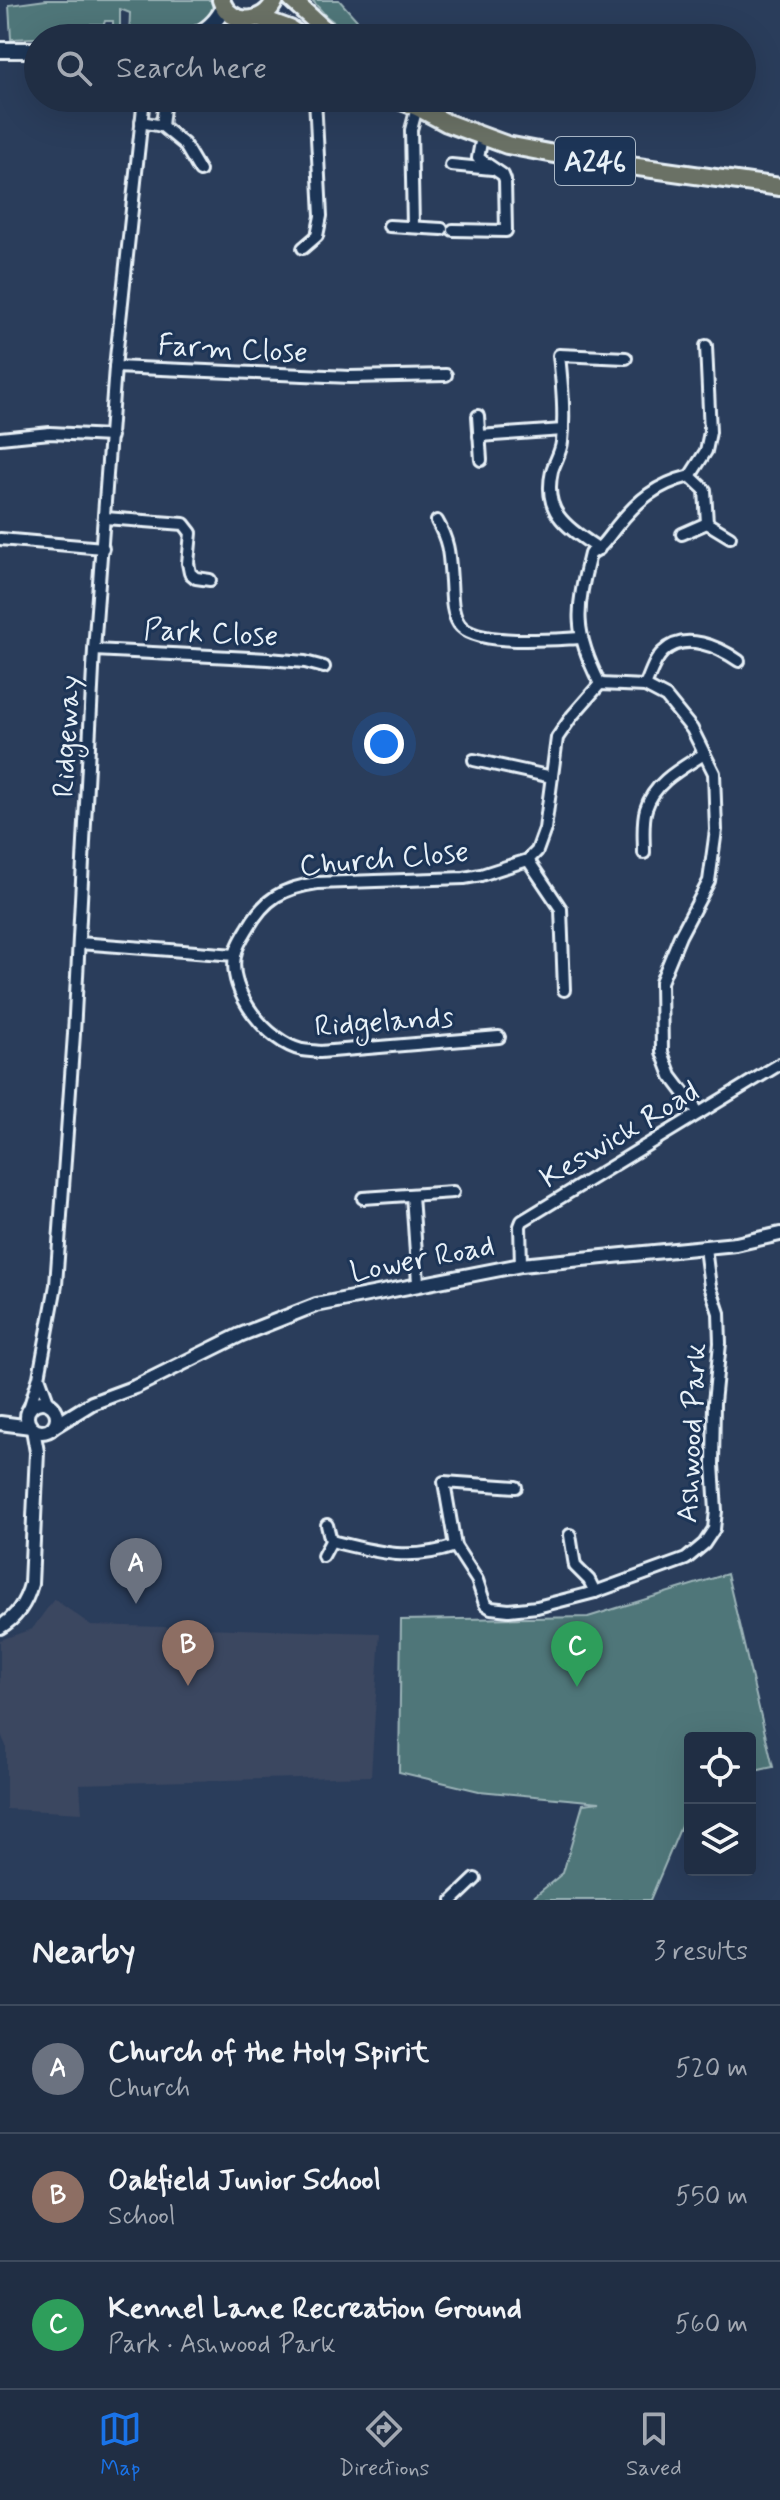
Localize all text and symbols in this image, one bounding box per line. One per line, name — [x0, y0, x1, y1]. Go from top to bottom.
search box — [24, 24, 756, 112]
icon: search — [52, 46, 96, 90]
text: Search here — [116, 49, 267, 88]
road number: A246 — [555, 137, 635, 185]
street label: Farm Close — [157, 326, 309, 373]
street label: Park Close — [143, 611, 279, 656]
street label: Ridgeway — [45, 674, 92, 798]
your location — [364, 724, 404, 764]
street label: Church Close — [298, 833, 470, 886]
street label: Ridgelands — [313, 998, 455, 1049]
street label: Keswick Road — [533, 1072, 707, 1198]
street label: Lower Road — [347, 1226, 498, 1293]
street label: Ashwood Park — [668, 1342, 717, 1524]
pin: A — [110, 1538, 162, 1604]
pin: B — [162, 1620, 214, 1686]
pin: C — [551, 1621, 603, 1687]
map controls — [684, 1732, 756, 1876]
button: locate — [684, 1732, 756, 1804]
button: layers — [684, 1804, 756, 1876]
text: Nearby — [32, 1930, 136, 1975]
text: 3 results — [654, 1935, 748, 1969]
text: Church of the Holy Spirit — [108, 2033, 429, 2072]
text: A — [49, 2052, 67, 2086]
text: 520 m — [675, 2052, 748, 2086]
text: Church — [108, 2072, 190, 2106]
text: Oakfield Junior School — [108, 2161, 381, 2200]
text: B — [50, 2180, 66, 2214]
text: 550 m — [675, 2180, 748, 2214]
text: School — [108, 2200, 175, 2234]
text: Kennel Lane Recreation Ground — [108, 2289, 522, 2328]
text: C — [49, 2308, 67, 2342]
text: 560 m — [675, 2308, 748, 2342]
text: Park · Ashwood Park — [108, 2328, 336, 2362]
tab: Map — [98, 2407, 142, 2483]
tab: Directions — [339, 2407, 429, 2483]
tab: Saved — [626, 2407, 682, 2483]

